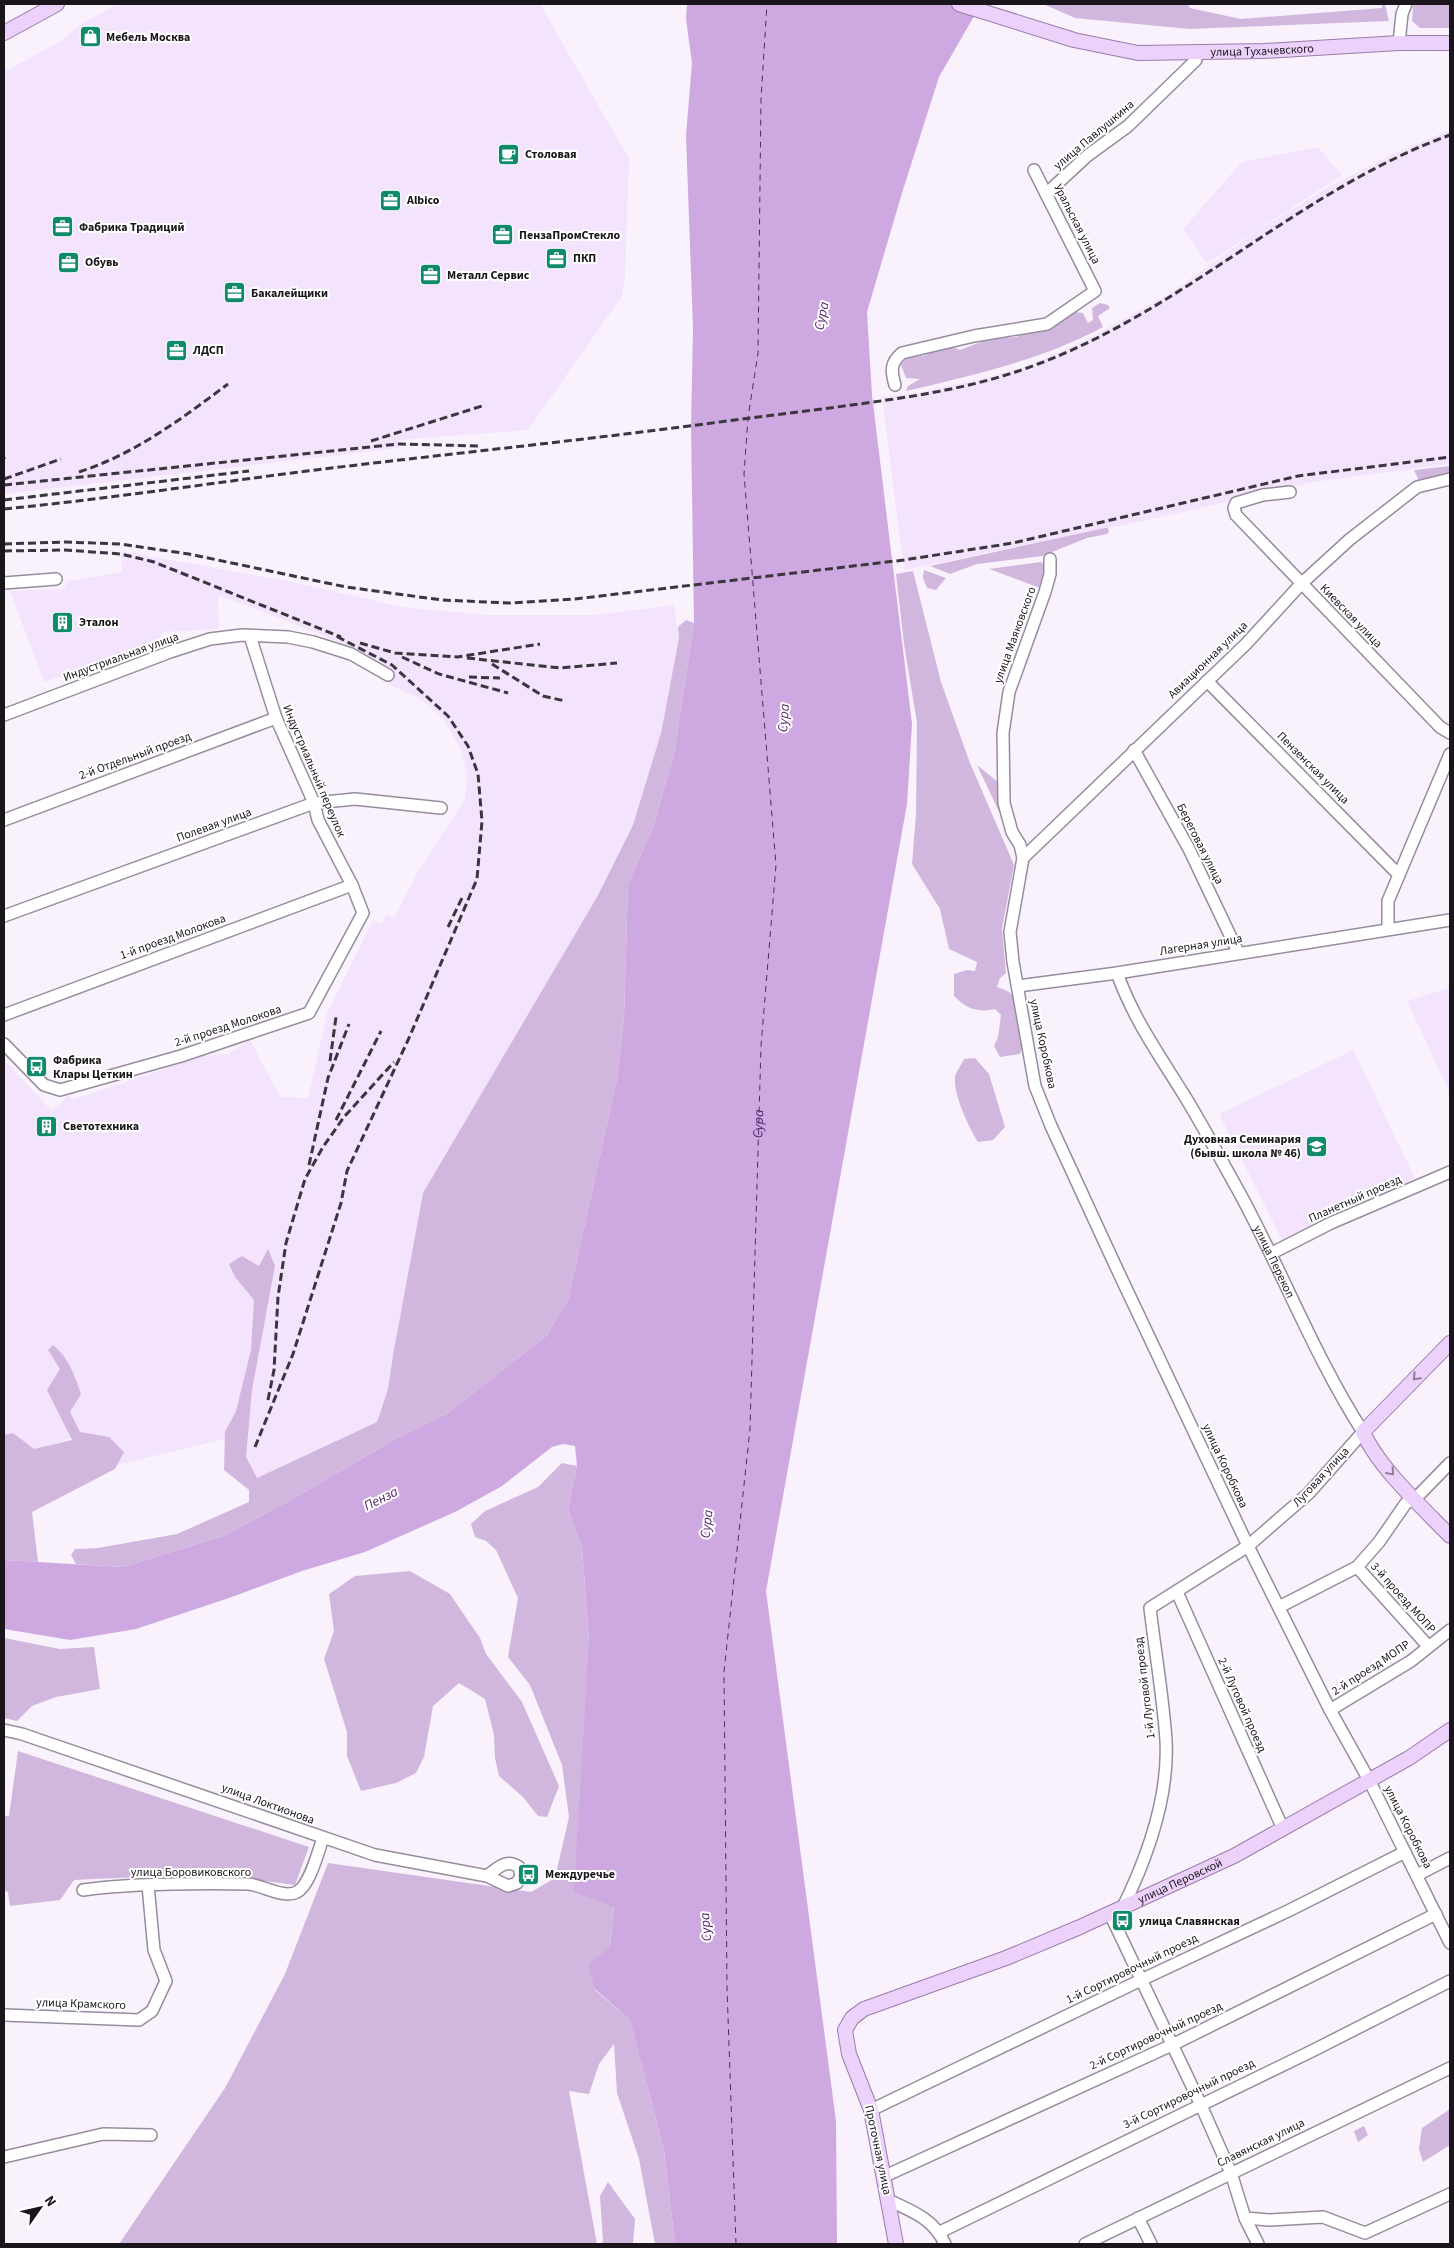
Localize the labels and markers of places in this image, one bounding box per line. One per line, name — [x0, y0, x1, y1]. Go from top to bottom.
shop icon: Мебель Москва — [78, 25, 102, 49]
place label: Мебель Москва — [106, 29, 190, 46]
cafe icon: Столовая — [497, 142, 521, 166]
place label: Столовая — [525, 146, 577, 163]
office icon: Albico — [379, 188, 403, 212]
place label: Albico — [406, 192, 440, 209]
office icon: Фабрика Традиций — [51, 215, 75, 239]
place label: Фабрика Традиций — [79, 219, 184, 236]
office icon: ПензаПромСтекло — [491, 223, 515, 247]
place label: ПензаПромСтекло — [519, 227, 621, 244]
office icon: ПКП — [545, 246, 569, 270]
office icon: Обувь — [57, 250, 81, 274]
place label: ПКП — [573, 250, 596, 267]
place label: Обувь — [85, 254, 119, 271]
office icon: Металл Сервис — [419, 263, 443, 287]
place label: Металл Сервис — [447, 267, 530, 284]
office icon: Бакалейщики — [223, 281, 247, 305]
place label: Бакалейщики — [251, 285, 328, 302]
office icon: ЛДСП — [165, 338, 189, 362]
place label: ЛДСП — [192, 342, 224, 359]
building icon: Эталон — [51, 610, 75, 634]
place label: Эталон — [79, 614, 119, 631]
place label: Фабрика Клары Цеткин — [53, 1052, 133, 1083]
bus stop icon: Фабрика Клары Цеткин — [25, 1055, 49, 1079]
building icon: Светотехника — [35, 1114, 59, 1138]
place label: Светотехника — [63, 1118, 139, 1135]
place label: Духовная Семинария (бывш. школа № 46) — [1184, 1131, 1301, 1162]
school or university icon: Духовная Семинария (бывш. школа № 46) — [1305, 1134, 1329, 1158]
bus stop icon: Междуречье — [517, 1862, 541, 1886]
place label: Междуречье — [545, 1866, 615, 1883]
bus stop icon: улица Славянская — [1111, 1909, 1135, 1933]
place label: улица Славянская — [1139, 1913, 1240, 1930]

